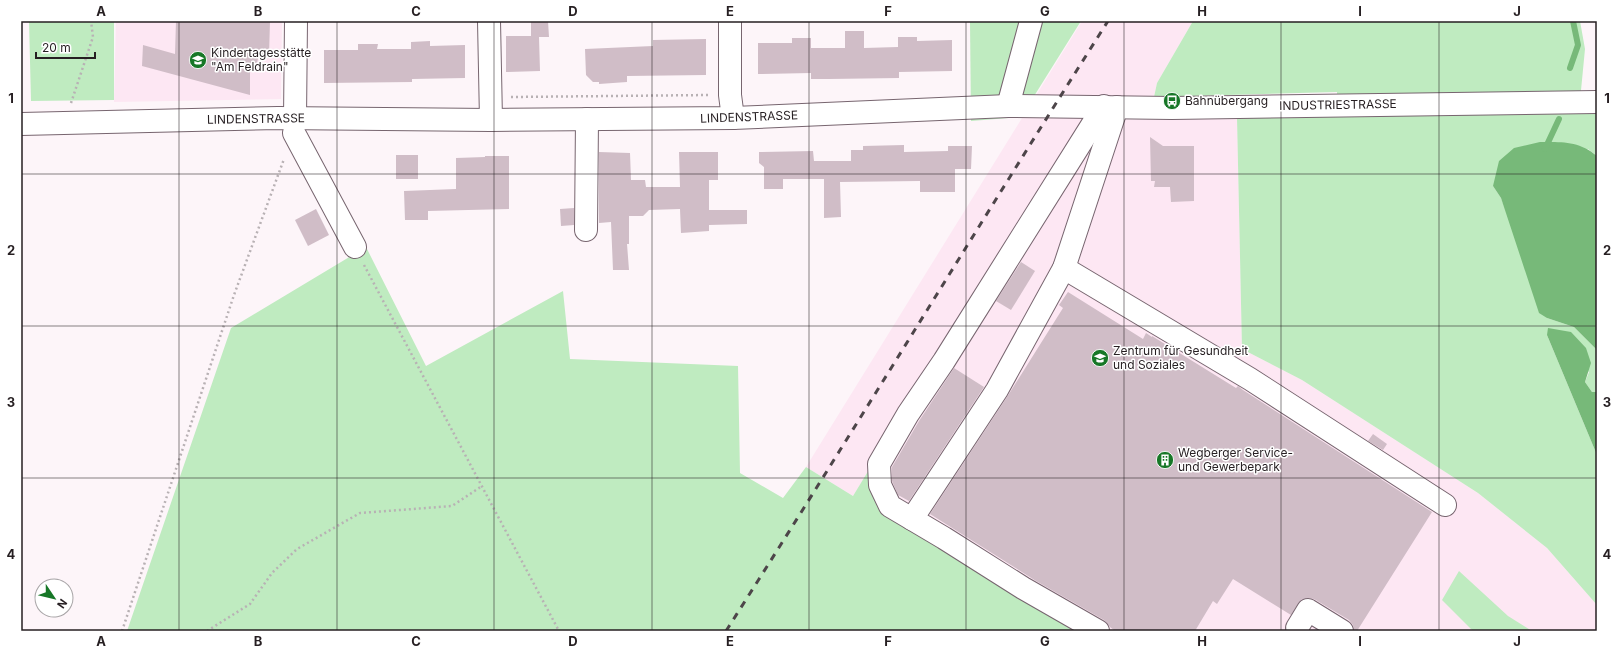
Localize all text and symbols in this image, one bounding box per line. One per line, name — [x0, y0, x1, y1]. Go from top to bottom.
text: A — [96, 3, 106, 19]
text: B — [254, 3, 263, 19]
text: C — [411, 3, 421, 19]
text: D — [568, 3, 578, 19]
text: E — [726, 3, 734, 19]
text: F — [884, 3, 892, 19]
text: G — [1040, 3, 1050, 19]
text: H — [1197, 3, 1207, 19]
text: I — [1358, 3, 1362, 19]
text: J — [1513, 3, 1521, 19]
scale bar — [36, 34, 95, 60]
text: 20 m — [42, 40, 71, 55]
place label: Kindertagesstätte "Am Feldrain" — [211, 45, 311, 74]
school or university icon: Kindertagesstätte "Am Feldrain" — [188, 50, 208, 70]
text: 1 — [8, 90, 14, 106]
text: 1 — [1604, 90, 1610, 106]
bus stop icon: Bahnübergang — [1162, 91, 1182, 111]
place label: Bahnübergang — [1185, 93, 1268, 108]
street label: INDUSTRIESTRASSE — [1279, 96, 1397, 113]
street label: LINDENSTRASSE — [700, 107, 798, 126]
street label: LINDENSTRASSE — [207, 110, 305, 127]
text: 2 — [7, 242, 15, 258]
text: 2 — [1603, 242, 1611, 258]
place label: Zentrum für Gesundheit und Soziales — [1113, 343, 1248, 372]
school or university icon: Zentrum für Gesundheit und Soziales — [1090, 348, 1110, 368]
text: 3 — [7, 394, 15, 410]
text: 3 — [1603, 394, 1611, 410]
place label: Wegberger Service- und Gewerbepark — [1178, 445, 1293, 474]
building icon: Wegberger Service- und Gewerbepark — [1155, 450, 1175, 470]
text: 4 — [7, 546, 16, 562]
text: 4 — [1603, 546, 1612, 562]
north arrow — [34, 578, 74, 618]
text: N — [54, 596, 70, 611]
text: A — [96, 633, 106, 649]
text: B — [254, 633, 263, 649]
text: C — [411, 633, 421, 649]
text: D — [568, 633, 578, 649]
text: E — [726, 633, 734, 649]
text: F — [884, 633, 892, 649]
text: G — [1040, 633, 1050, 649]
text: H — [1197, 633, 1207, 649]
text: I — [1358, 633, 1362, 649]
text: J — [1513, 633, 1521, 649]

